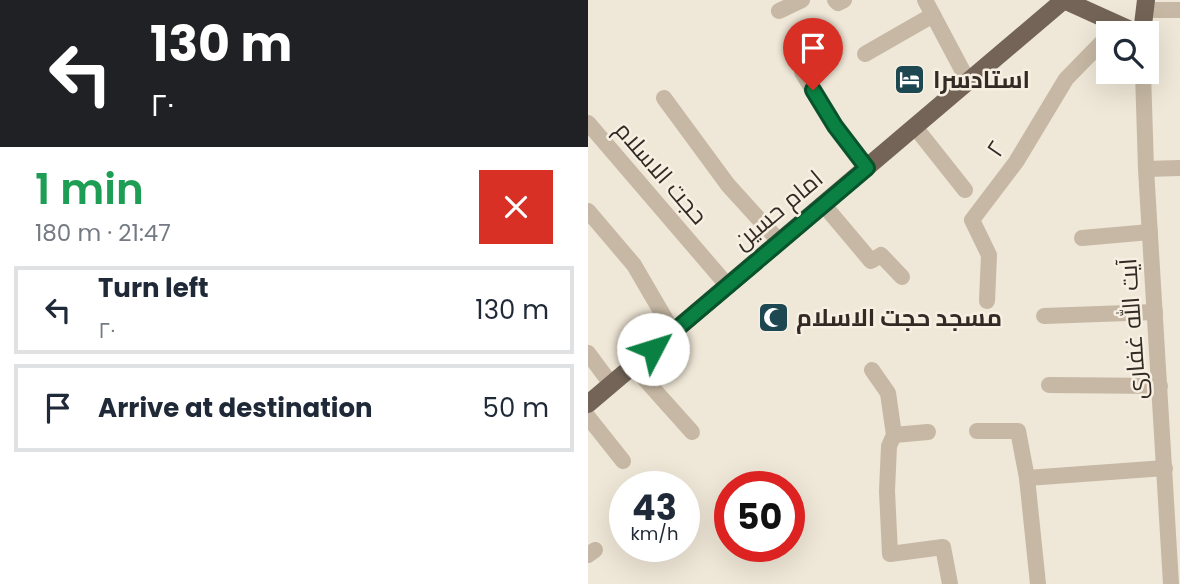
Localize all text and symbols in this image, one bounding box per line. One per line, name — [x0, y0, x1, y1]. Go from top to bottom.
text: 130 m — [150, 10, 292, 78]
pin — [783, 18, 843, 90]
map controls — [1096, 21, 1159, 84]
button: search — [1096, 21, 1159, 84]
icon: left — [35, 28, 126, 119]
icon: arrive — [794, 29, 832, 67]
hotel icon: استادسرا — [893, 63, 927, 97]
place label: استادسرا — [933, 63, 1030, 96]
text: ۲۰ — [150, 82, 175, 127]
street label: حجت الاسلام — [607, 114, 715, 231]
street label: ۲ — [978, 134, 1013, 163]
text: 1 min — [35, 160, 144, 219]
street label: امام حسین — [726, 162, 830, 257]
button: close — [479, 170, 553, 244]
text: 180 m · 21:47 — [35, 217, 171, 249]
street label: آیت الله غفاری — [1111, 257, 1154, 401]
text: Turn left — [98, 270, 209, 306]
icon: left — [39, 291, 77, 329]
text: 130 m — [475, 292, 549, 328]
mosque icon: مسجد حجت الاسلام — [756, 301, 790, 335]
place label: مسجد حجت الاسلام — [796, 301, 1002, 334]
position arrow — [616, 312, 690, 386]
text: ۲۰ — [98, 314, 116, 346]
icon: arrive — [39, 389, 77, 427]
text: Arrive at destination — [98, 390, 373, 426]
text: 50 m — [483, 390, 549, 426]
speed limit sign: 50 — [714, 471, 805, 562]
text: 43 — [632, 483, 677, 532]
text: km/h — [631, 521, 678, 546]

